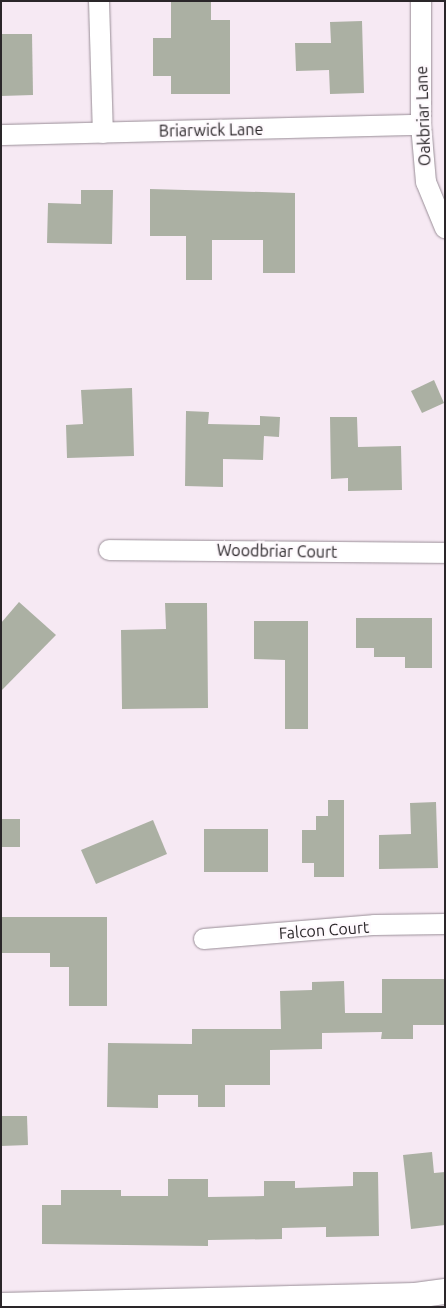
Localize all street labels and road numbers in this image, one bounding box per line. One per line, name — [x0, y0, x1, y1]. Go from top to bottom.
street label: Oakbriar Lane — [412, 66, 434, 166]
street label: Briarwick Lane — [159, 119, 263, 141]
street label: Woodbriar Court — [217, 540, 337, 562]
street label: Falcon Court — [278, 917, 370, 943]

